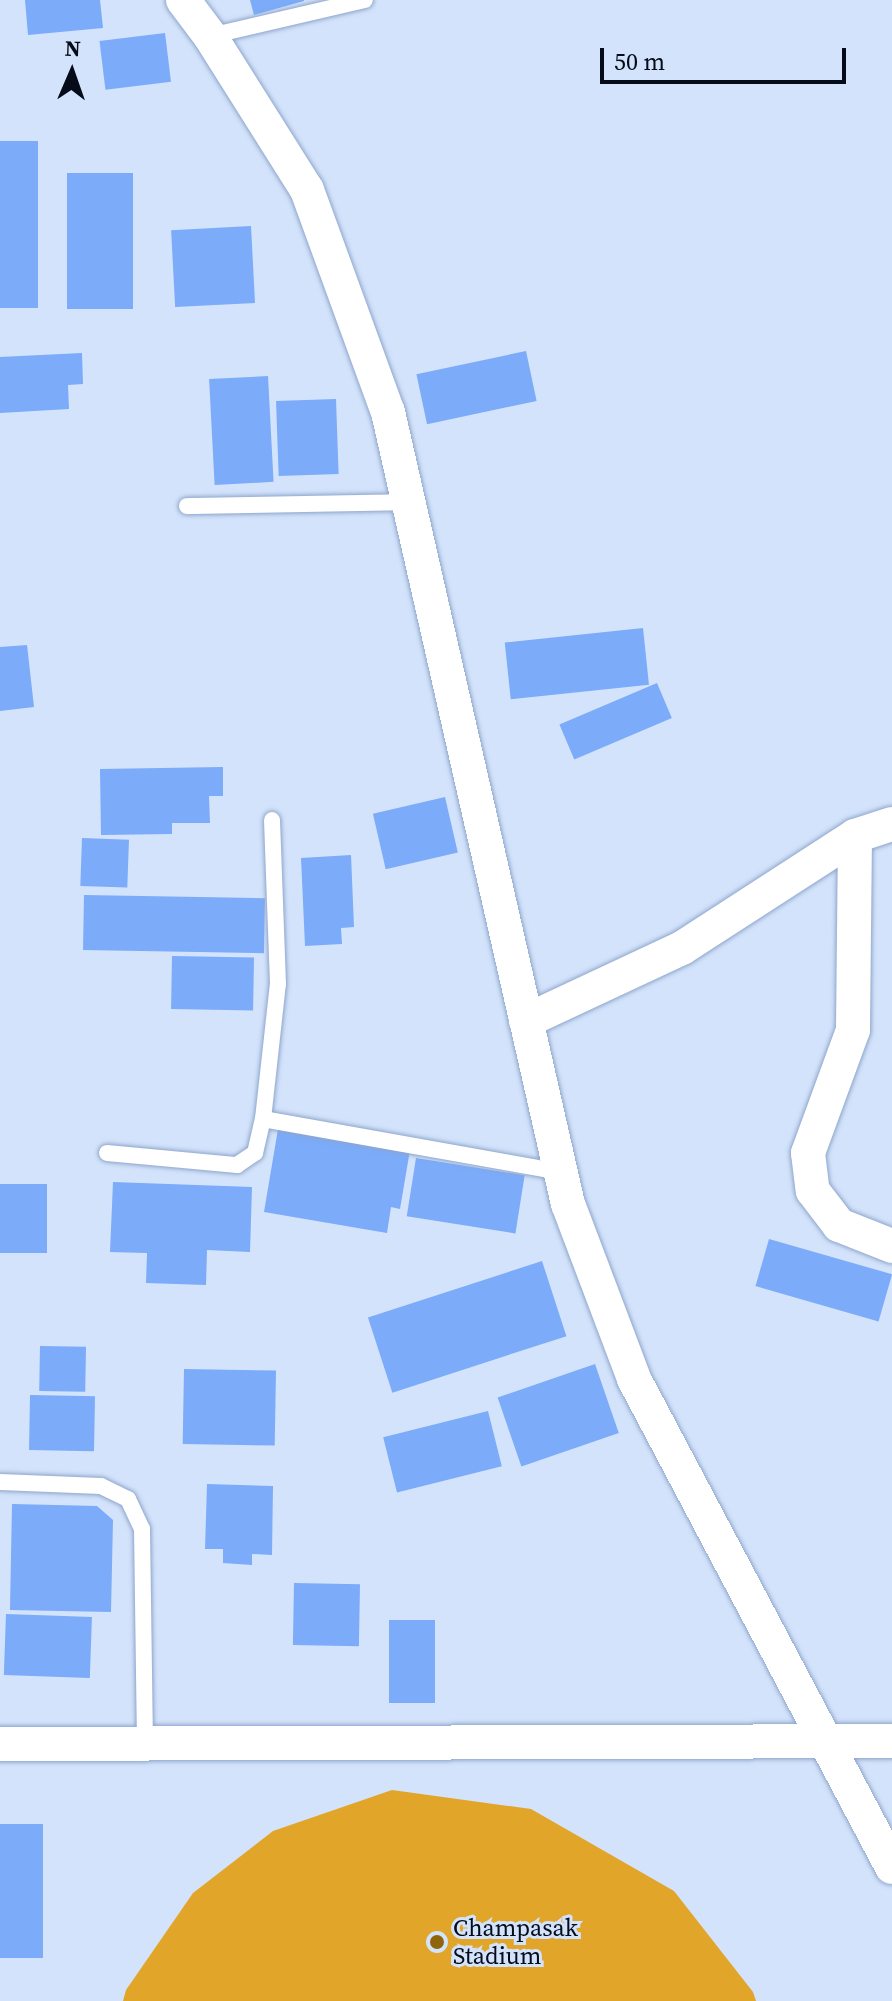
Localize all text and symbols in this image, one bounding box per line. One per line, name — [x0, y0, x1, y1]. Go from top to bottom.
north arrow — [32, 32, 112, 112]
scale bar — [604, 32, 850, 82]
text: N — [64, 33, 81, 63]
text: 50 m — [614, 45, 665, 78]
place label: Champasak Stadium — [453, 1914, 578, 1970]
marker: Champasak Stadium — [428, 1933, 446, 1951]

